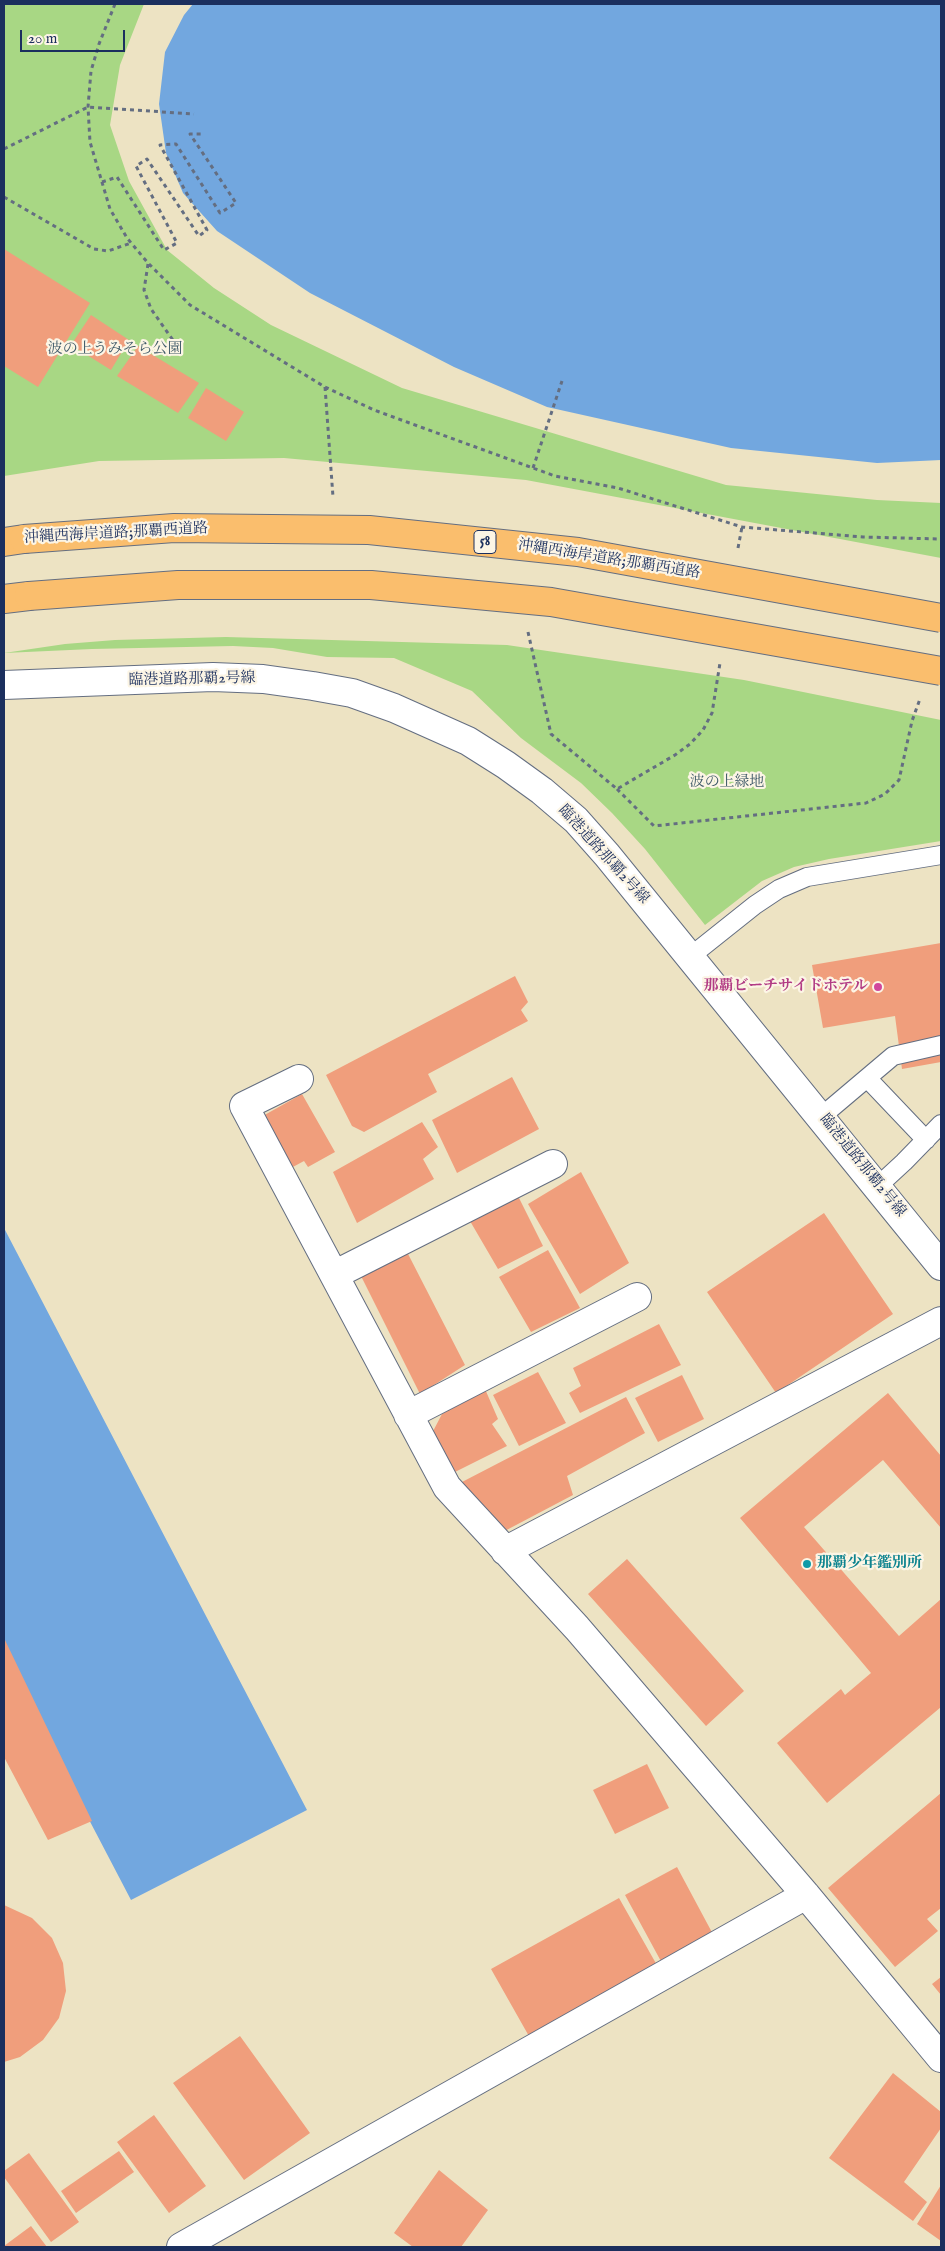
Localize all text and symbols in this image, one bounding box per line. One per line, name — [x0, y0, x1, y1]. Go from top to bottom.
scale bar — [22, 20, 128, 52]
text: 20 m — [28, 29, 57, 48]
park label: 波の上うみそら公園 — [48, 341, 182, 359]
street label: 沖縄西海岸道路;那覇西道路 — [24, 520, 208, 548]
road number: 58 — [474, 530, 496, 554]
street label: 沖縄西海岸道路;那覇西道路 — [517, 537, 701, 583]
street label: 臨港道路那覇2号線 — [128, 670, 256, 690]
park label: 波の上緑地 — [690, 774, 764, 792]
street label: 臨港道路那覇2号線 — [554, 802, 652, 908]
place label: 那覇ビーチサイドホテル — [704, 978, 868, 996]
marker: 那覇ビーチサイドホテル — [872, 981, 884, 993]
street label: 臨港道路那覇2号線 — [815, 1111, 909, 1221]
place label: 那覇少年鑑別所 — [817, 1555, 922, 1573]
marker: 那覇少年鑑別所 — [801, 1558, 813, 1570]

